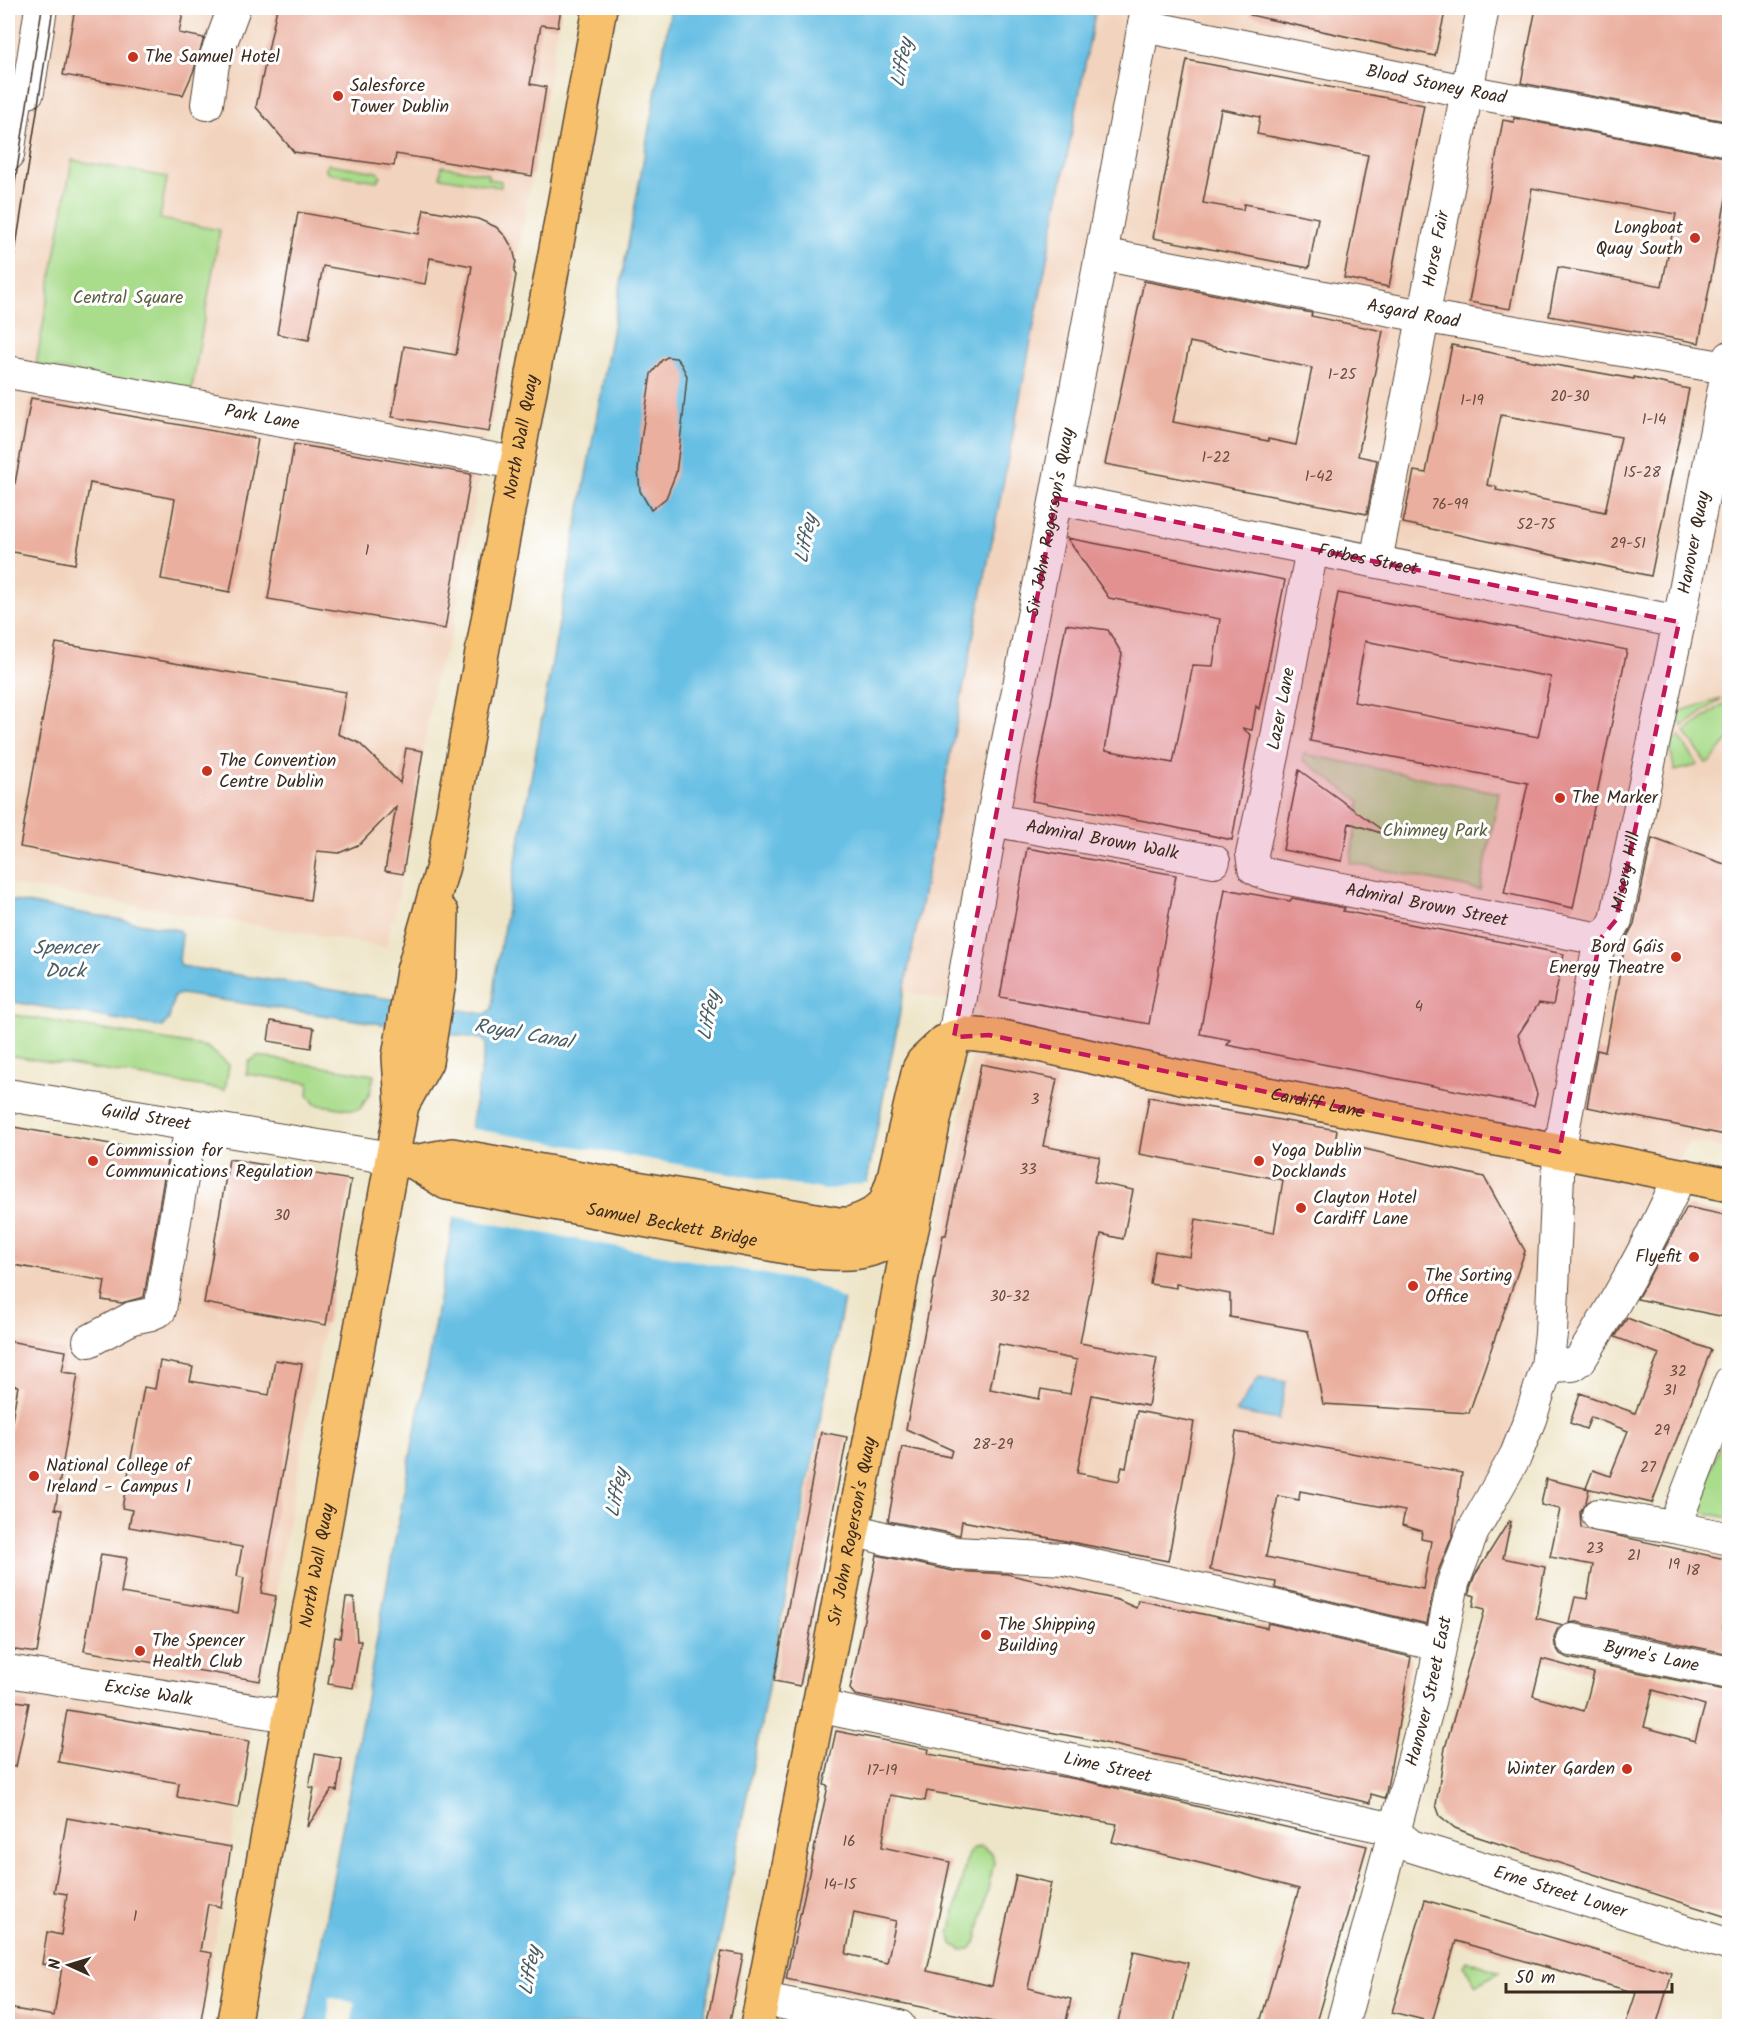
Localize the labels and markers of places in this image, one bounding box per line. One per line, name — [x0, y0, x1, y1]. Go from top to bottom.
place label: The Samuel Hotel — [145, 43, 281, 72]
marker: The Samuel Hotel — [126, 50, 140, 64]
place label: Salesforce Tower Dublin — [350, 72, 449, 122]
marker: Salesforce Tower Dublin — [331, 89, 345, 103]
place label: Longboat Quay South — [1596, 214, 1684, 264]
marker: Longboat Quay South — [1688, 231, 1702, 245]
place label: The Convention Centre Dublin — [219, 747, 336, 797]
marker: The Convention Centre Dublin — [200, 764, 214, 778]
place label: The Marker — [1572, 784, 1659, 813]
marker: The Marker — [1553, 791, 1567, 805]
place label: Bord Gáis Energy Theatre — [1549, 933, 1664, 983]
marker: Bord Gáis Energy Theatre — [1669, 950, 1683, 964]
place label: Commission for Communications Regulation — [105, 1137, 313, 1187]
place label: Yoga Dublin Docklands — [1271, 1137, 1362, 1187]
marker: Commission for Communications Regulation — [86, 1154, 100, 1168]
marker: Yoga Dublin Docklands — [1252, 1154, 1266, 1168]
place label: Clayton Hotel Cardiff Lane — [1313, 1184, 1417, 1234]
marker: Clayton Hotel Cardiff Lane — [1294, 1201, 1308, 1215]
place label: Flyefit — [1635, 1243, 1683, 1272]
marker: Flyefit — [1687, 1250, 1701, 1264]
place label: The Sorting Office — [1425, 1262, 1513, 1312]
marker: The Sorting Office — [1406, 1279, 1420, 1293]
place label: National College of Ireland - Campus 1 — [46, 1452, 193, 1502]
marker: National College of Ireland - Campus 1 — [27, 1469, 41, 1483]
place label: The Shipping Building — [998, 1611, 1096, 1661]
place label: The Spencer Health Club — [152, 1627, 246, 1677]
marker: The Shipping Building — [979, 1628, 993, 1642]
marker: The Spencer Health Club — [133, 1644, 147, 1658]
place label: Winter Garden — [1507, 1755, 1615, 1784]
marker: Winter Garden — [1620, 1762, 1634, 1776]

